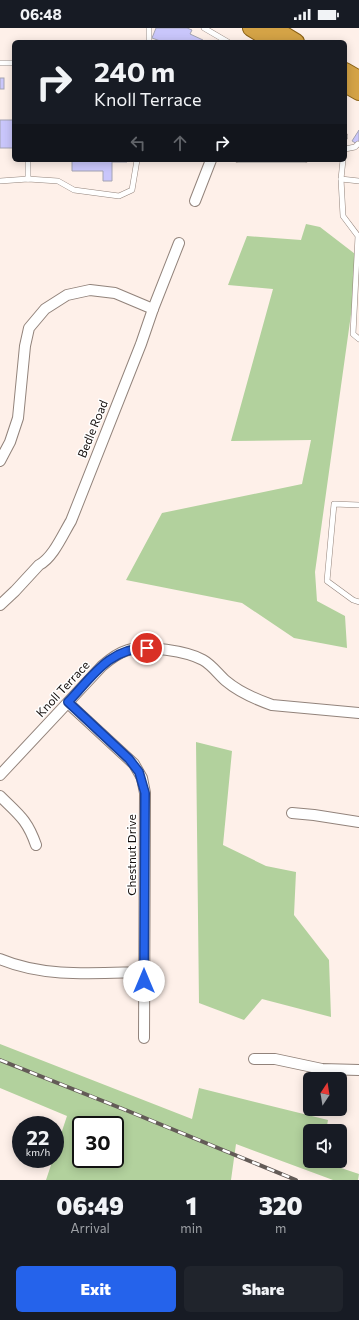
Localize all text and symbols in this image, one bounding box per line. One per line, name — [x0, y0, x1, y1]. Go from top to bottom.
text: 06:48 — [20, 5, 62, 23]
text: 240 m — [94, 54, 175, 88]
icon: right — [28, 56, 80, 108]
text: Knoll Terrace — [94, 88, 201, 110]
icon: left — [127, 132, 149, 154]
icon: ahead — [169, 132, 191, 154]
icon: right — [211, 132, 233, 154]
street label: Bedle Road — [74, 398, 110, 459]
pin — [130, 631, 164, 665]
icon: arrive — [136, 637, 158, 659]
street label: Knoll Terrace — [33, 657, 92, 719]
street label: Chestnut Drive — [124, 814, 138, 896]
position arrow — [123, 960, 165, 1002]
north arrow — [303, 1072, 347, 1116]
map controls — [303, 1072, 347, 1168]
speed limit sign: 30 — [72, 1116, 124, 1168]
button: sound — [303, 1124, 347, 1168]
text: 22 — [27, 1125, 49, 1149]
text: km/h — [26, 1146, 50, 1158]
text: 06:49 — [56, 1191, 124, 1220]
text: 1 — [186, 1191, 197, 1220]
text: 320 — [259, 1191, 303, 1220]
text: Arrival — [71, 1220, 110, 1236]
text: min — [180, 1220, 203, 1236]
text: m — [275, 1220, 286, 1236]
button: Exit — [16, 1266, 176, 1312]
button: Share — [184, 1266, 343, 1312]

